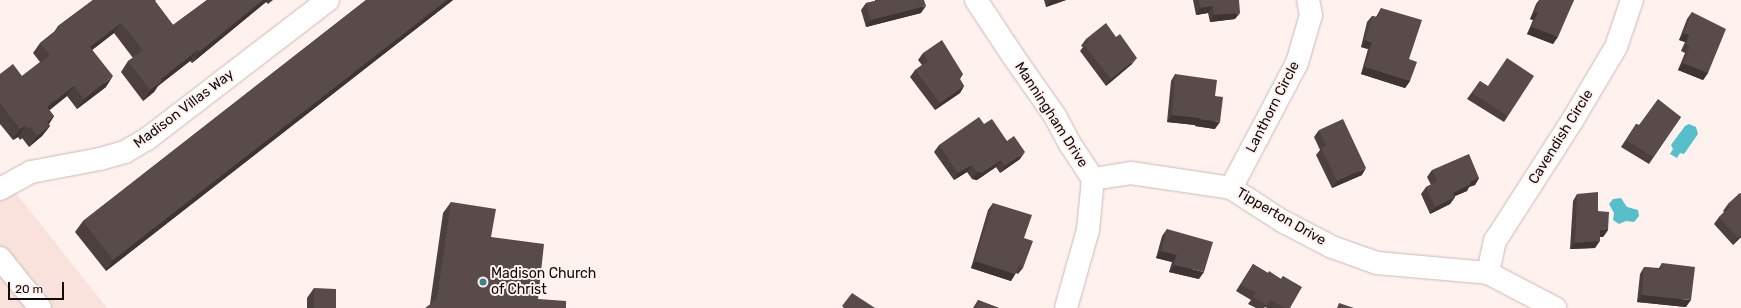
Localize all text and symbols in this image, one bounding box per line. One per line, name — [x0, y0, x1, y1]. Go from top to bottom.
street label: Manningham Drive — [1011, 59, 1091, 171]
street label: Lanthorn Circle — [1243, 59, 1303, 155]
street label: Madison Villas Way — [130, 66, 238, 152]
street label: Cavendish Circle — [1525, 87, 1597, 187]
street label: Tipperton Drive — [1233, 185, 1329, 249]
place label: Madison Church of Christ — [491, 266, 596, 298]
scale bar — [10, 274, 66, 300]
marker: Madison Church of Christ — [478, 277, 488, 287]
text: 20 m — [15, 282, 43, 296]

